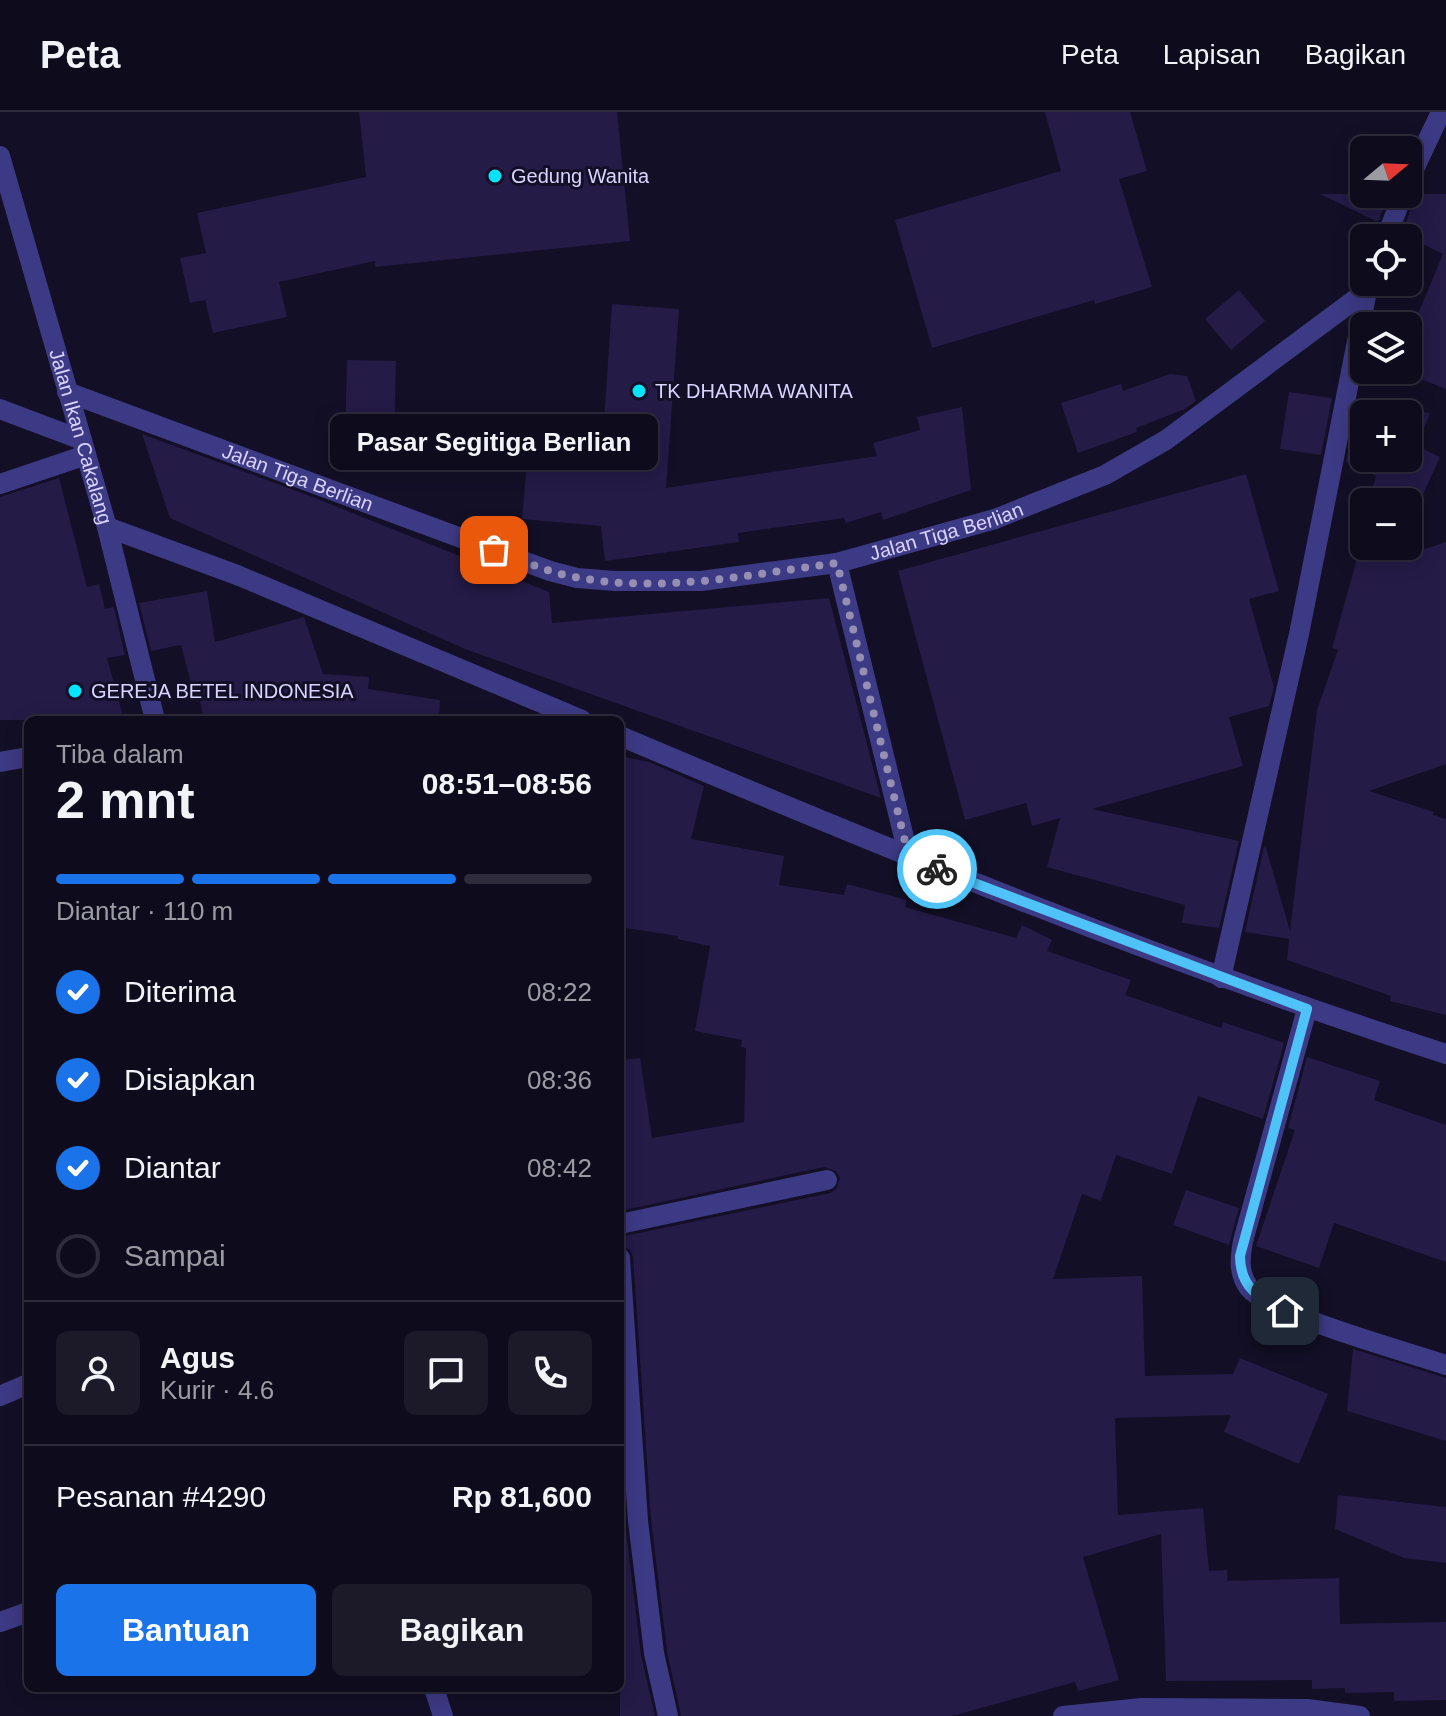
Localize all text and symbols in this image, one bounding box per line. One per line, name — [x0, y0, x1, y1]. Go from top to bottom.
text: Peta — [40, 34, 120, 76]
text: Peta — [1061, 39, 1119, 70]
text: Lapisan — [1163, 39, 1261, 70]
text: Bagikan — [1305, 39, 1406, 70]
north arrow — [1350, 136, 1422, 208]
map controls — [1350, 136, 1422, 560]
place label: Gedung Wanita — [511, 165, 650, 187]
marker: Gedung Wanita — [486, 167, 504, 185]
button: locate — [1350, 224, 1422, 296]
button: layers — [1350, 312, 1422, 384]
street label: Jalan Ikan Cakalang — [45, 346, 117, 527]
place label: TK DHARMA WANITA — [655, 380, 853, 402]
marker: TK DHARMA WANITA — [630, 382, 648, 400]
button: + — [1350, 400, 1422, 472]
callout: Pasar Segitiga Berlian — [330, 414, 658, 470]
text: Pasar Segitiga Berlian — [357, 427, 631, 457]
street label: Jalan Tiga Berlian — [219, 440, 376, 515]
button: − — [1350, 488, 1422, 560]
street label: Jalan Tiga Berlian — [867, 498, 1026, 564]
pin — [460, 516, 528, 584]
icon: bag — [472, 528, 516, 572]
place label: GEREJA BETEL INDONESIA — [91, 680, 354, 702]
marker: GEREJA BETEL INDONESIA — [66, 682, 84, 700]
text: Tiba dalam — [56, 739, 184, 769]
text: 08:51–08:56 — [422, 767, 592, 800]
text: 2 mnt — [56, 771, 195, 829]
courier — [897, 829, 977, 909]
icon: bike — [915, 847, 959, 891]
text: Diantar · 110 m — [56, 896, 233, 926]
icon: check — [56, 970, 100, 1014]
text: Diterima — [124, 975, 236, 1008]
text: 08:22 — [527, 977, 592, 1007]
icon: check — [56, 1058, 100, 1102]
text: Disiapkan — [124, 1063, 256, 1096]
text: 08:36 — [527, 1065, 592, 1095]
icon: check — [56, 1146, 100, 1190]
text: Diantar — [124, 1151, 221, 1184]
text: 08:42 — [527, 1153, 592, 1183]
text: Sampai — [124, 1239, 226, 1272]
pin — [1251, 1277, 1319, 1345]
icon: home — [1263, 1289, 1307, 1333]
button: person — [56, 1331, 140, 1415]
button: chat — [404, 1331, 488, 1415]
button: phone — [508, 1331, 592, 1415]
text: Agus — [160, 1341, 235, 1374]
text: Kurir · 4.6 — [160, 1375, 274, 1405]
text: Pesanan #4290 — [56, 1480, 266, 1513]
text: Rp 81,600 — [452, 1480, 592, 1513]
button: Bantuan — [56, 1584, 316, 1676]
button: Bagikan — [332, 1584, 592, 1676]

